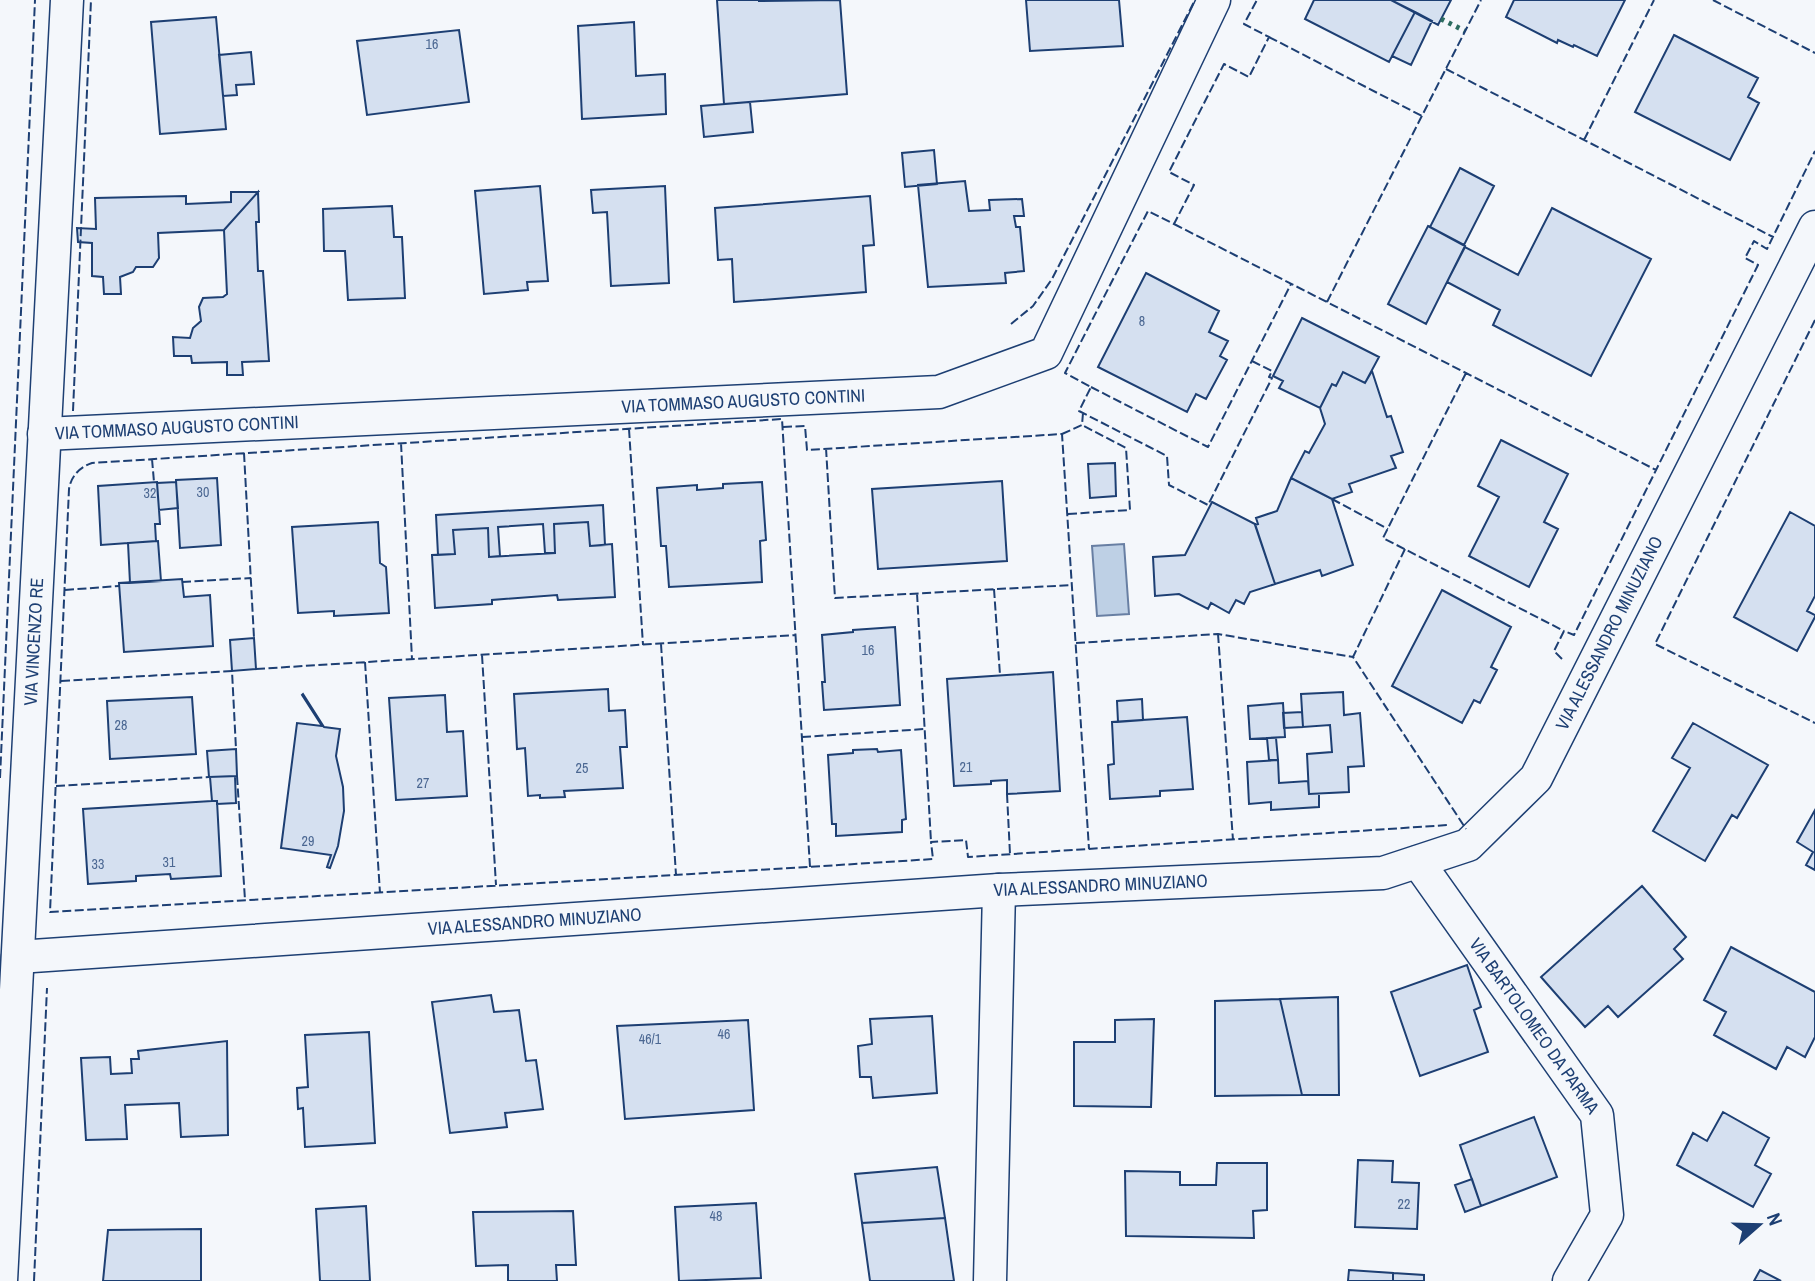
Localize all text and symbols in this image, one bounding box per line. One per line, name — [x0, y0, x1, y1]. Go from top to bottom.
house number: 16 — [426, 35, 438, 53]
house number: 8 — [1139, 312, 1145, 330]
street label: VIA TOMMASO AUGUSTO CONTINI — [621, 382, 866, 419]
street label: VIA TOMMASO AUGUSTO CONTINI — [54, 409, 299, 445]
house number: 30 — [197, 483, 209, 501]
house number: 32 — [144, 484, 156, 502]
street label: VIA ALESSANDRO MINUZIANO — [1549, 532, 1668, 734]
street label: VIA VINCENZO RE — [18, 577, 49, 706]
house number: 16 — [862, 641, 874, 659]
house number: 28 — [115, 716, 127, 734]
house number: 21 — [960, 758, 973, 776]
house number: 25 — [576, 759, 588, 777]
house number: 27 — [417, 774, 429, 792]
house number: 29 — [302, 832, 314, 850]
house number: 31 — [163, 853, 176, 871]
house number: 33 — [92, 855, 104, 873]
street label: VIA ALESSANDRO MINUZIANO — [993, 868, 1208, 902]
street label: VIA ALESSANDRO MINUZIANO — [427, 901, 642, 941]
street label: VIA BARTOLOMEO DA PARMA — [1464, 933, 1605, 1119]
house number: 46 — [718, 1025, 730, 1043]
house number: 46/1 — [639, 1030, 662, 1048]
north arrow — [1724, 1190, 1794, 1260]
house number: 22 — [1398, 1195, 1410, 1213]
house number: 48 — [710, 1207, 722, 1225]
text: N — [1761, 1209, 1789, 1229]

